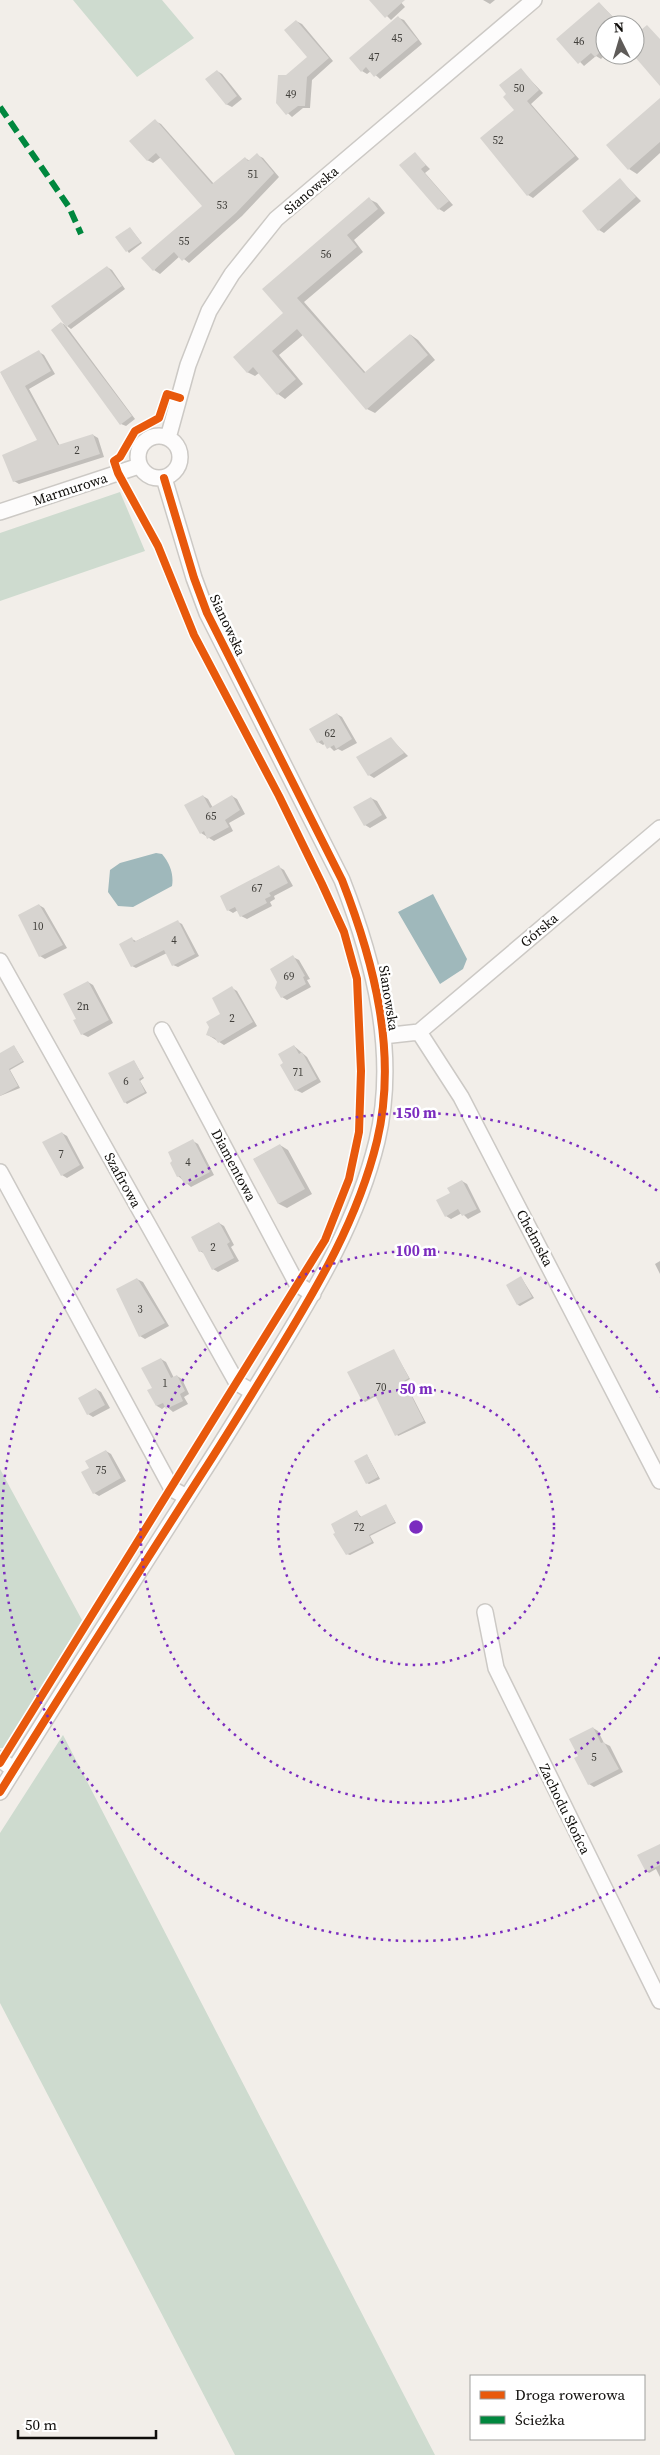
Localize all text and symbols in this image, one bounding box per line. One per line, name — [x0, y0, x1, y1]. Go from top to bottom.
north arrow — [595, 15, 645, 65]
text: N — [613, 17, 625, 37]
house number: 45 — [392, 31, 403, 46]
house number: 46 — [574, 34, 585, 49]
house number: 47 — [369, 50, 380, 65]
house number: 50 — [514, 81, 525, 96]
house number: 49 — [286, 87, 297, 102]
house number: 52 — [493, 133, 504, 148]
street label: Sianowska — [279, 161, 343, 219]
house number: 51 — [248, 167, 259, 182]
house number: 53 — [217, 198, 228, 213]
house number: 55 — [179, 234, 190, 249]
house number: 56 — [321, 247, 332, 262]
house number: 2 — [74, 443, 80, 458]
street label: Marmurowa — [30, 467, 111, 510]
street label: Sianowska — [205, 591, 251, 660]
house number: 62 — [325, 726, 336, 741]
house number: 65 — [206, 809, 217, 824]
house number: 67 — [252, 881, 263, 896]
street label: Górska — [516, 908, 563, 952]
house number: 10 — [33, 919, 44, 934]
house number: 4 — [171, 933, 177, 948]
street label: Sianowska — [374, 964, 404, 1033]
house number: 69 — [284, 969, 295, 984]
house number: 2n — [77, 999, 89, 1014]
house number: 2 — [229, 1011, 235, 1026]
house number: 71 — [293, 1065, 304, 1080]
house number: 6 — [123, 1074, 129, 1089]
text: 150 m — [395, 1102, 437, 1123]
street label: Diamentowa — [207, 1125, 262, 1205]
house number: 7 — [58, 1147, 64, 1162]
street label: Szafirowa — [100, 1149, 147, 1212]
house number: 4 — [185, 1155, 191, 1170]
street label: Chełmska — [512, 1206, 559, 1271]
house number: 2 — [210, 1240, 216, 1255]
text: 100 m — [395, 1240, 437, 1261]
house number: 3 — [137, 1302, 143, 1317]
house number: 1 — [162, 1376, 168, 1391]
text: 50 m — [399, 1378, 433, 1399]
house number: 70 — [376, 1380, 387, 1395]
house number: 75 — [96, 1463, 107, 1478]
centre of rings — [407, 1518, 425, 1536]
house number: 72 — [354, 1520, 365, 1535]
house number: 5 — [591, 1750, 597, 1765]
street label: Zachodu Słońca — [534, 1760, 596, 1858]
legend — [470, 2375, 645, 2440]
text: Droga rowerowa — [515, 2384, 626, 2405]
scale bar — [18, 2408, 155, 2440]
text: Ścieżka — [515, 2409, 565, 2430]
text: 50 m — [25, 2414, 57, 2435]

